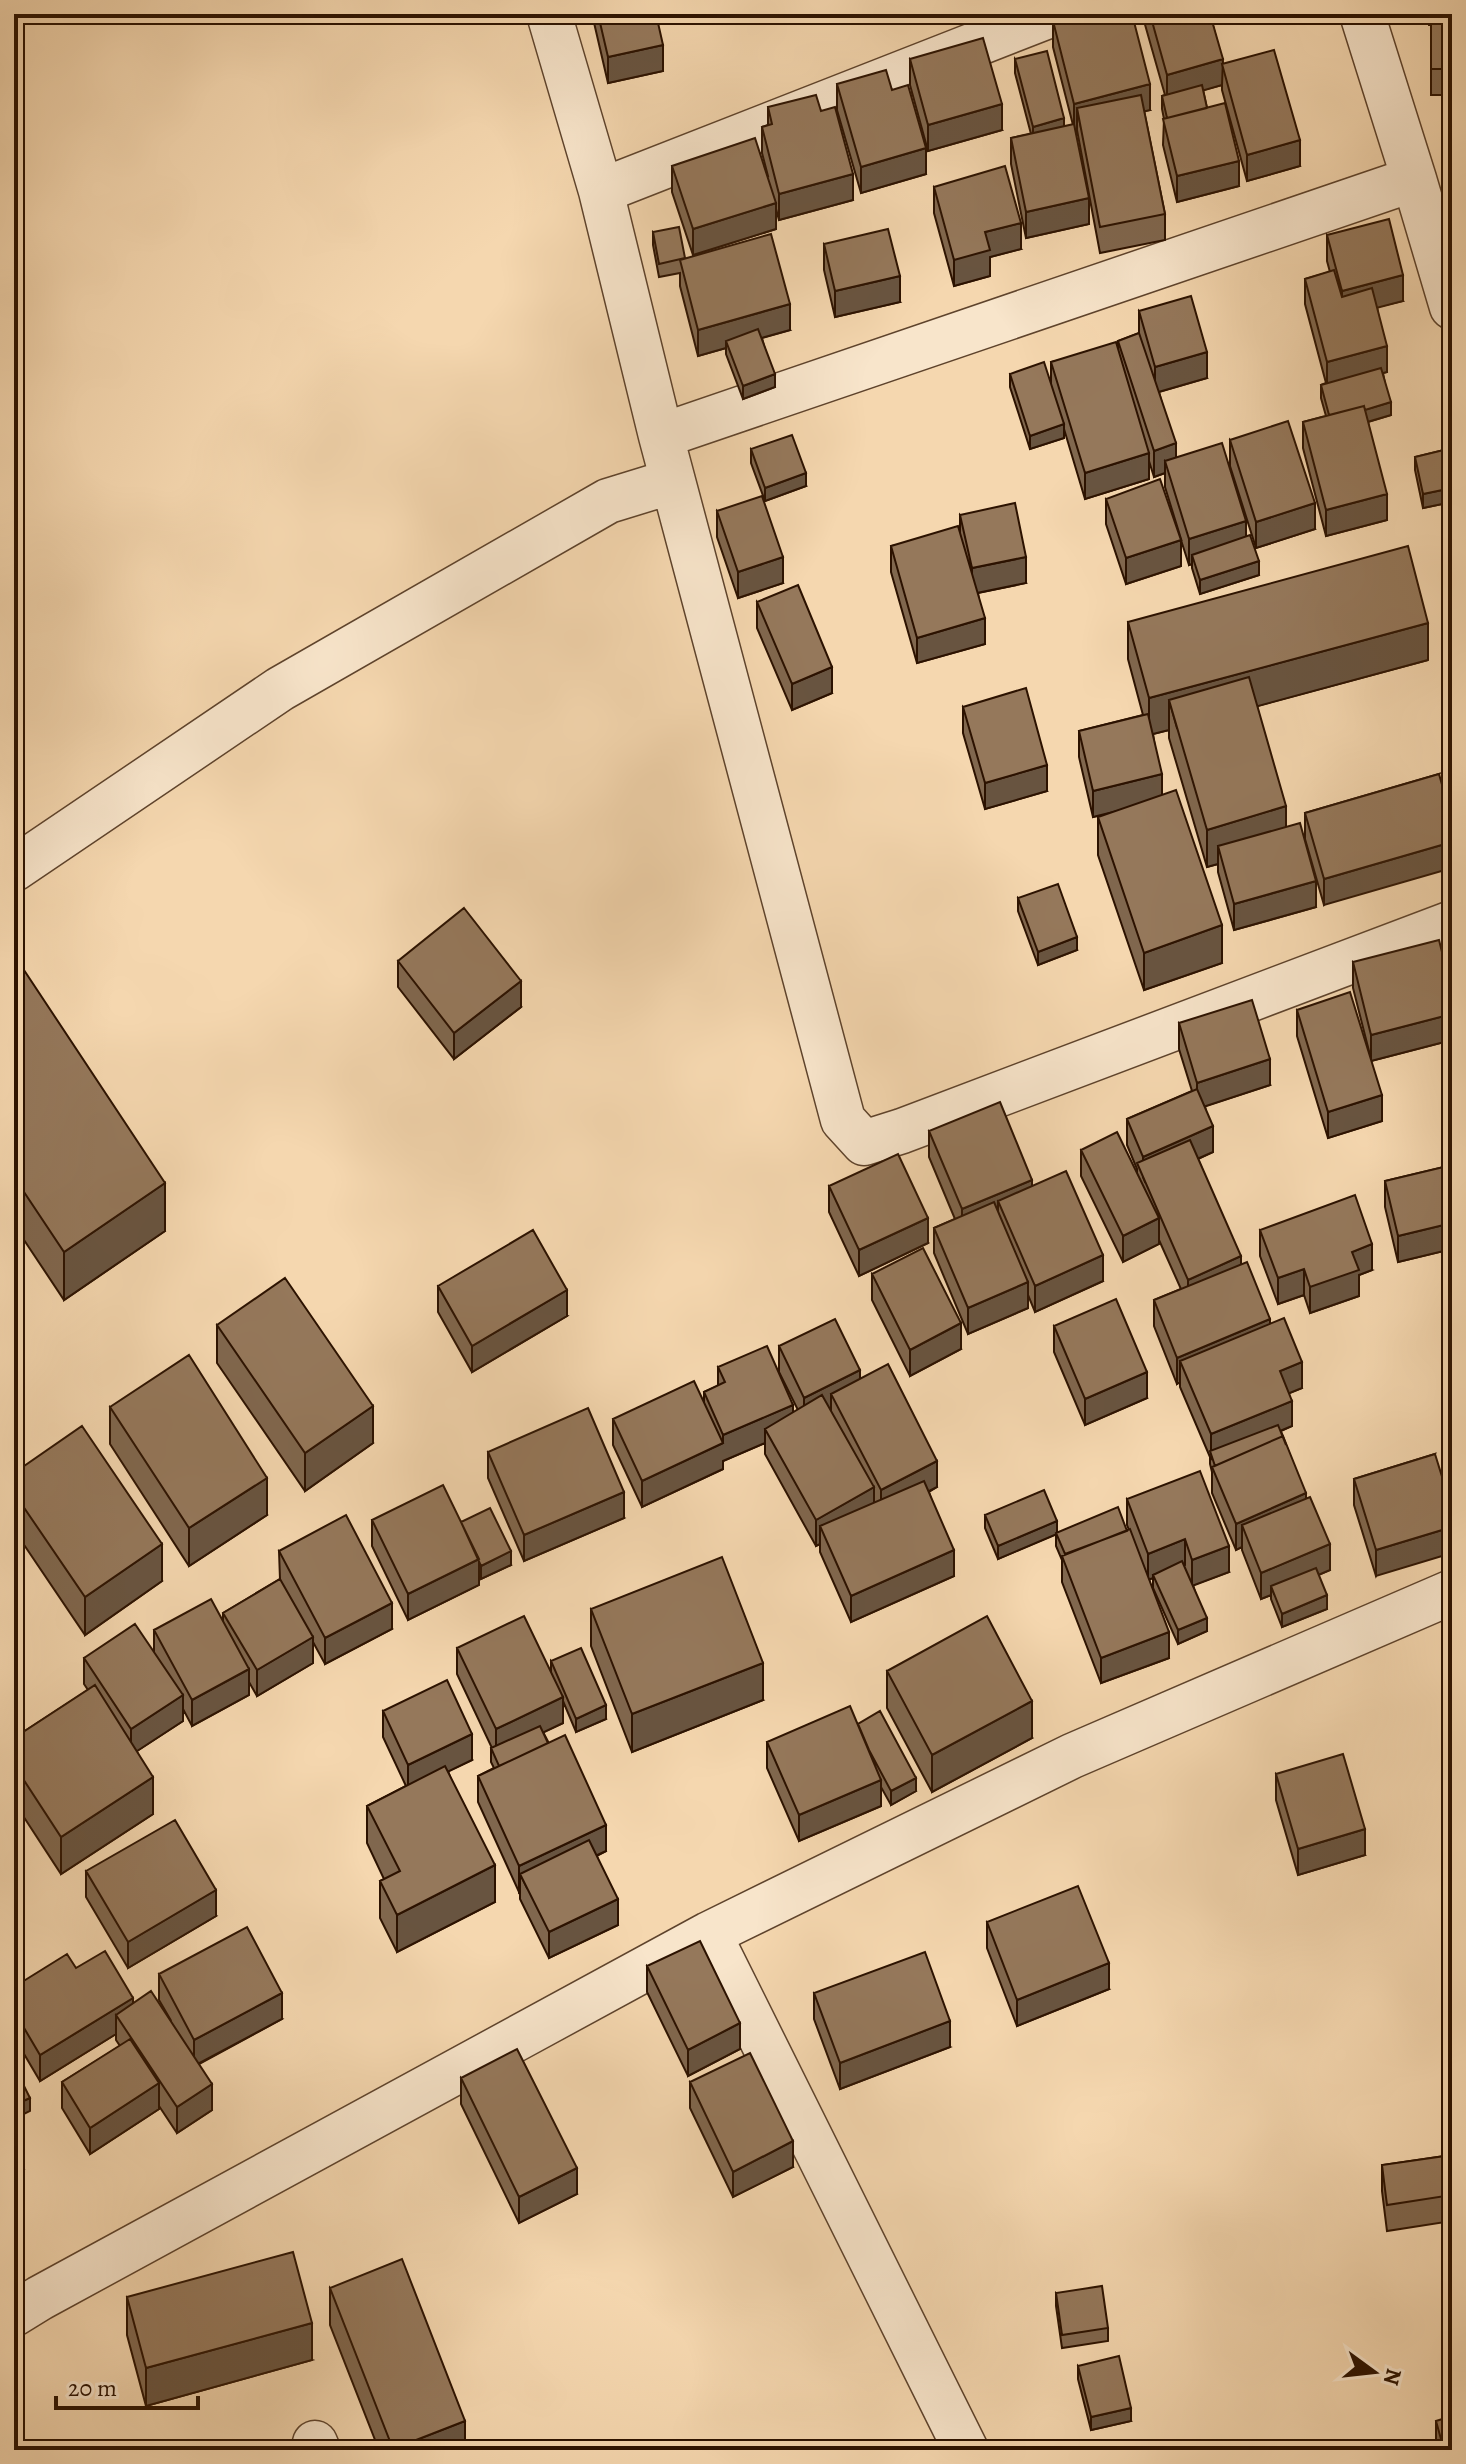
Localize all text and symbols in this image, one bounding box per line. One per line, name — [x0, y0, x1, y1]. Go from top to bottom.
north arrow — [1334, 2332, 1414, 2412]
scale bar — [56, 2360, 198, 2410]
text: N — [1376, 2365, 1409, 2389]
text: 20 m — [68, 2372, 117, 2404]

